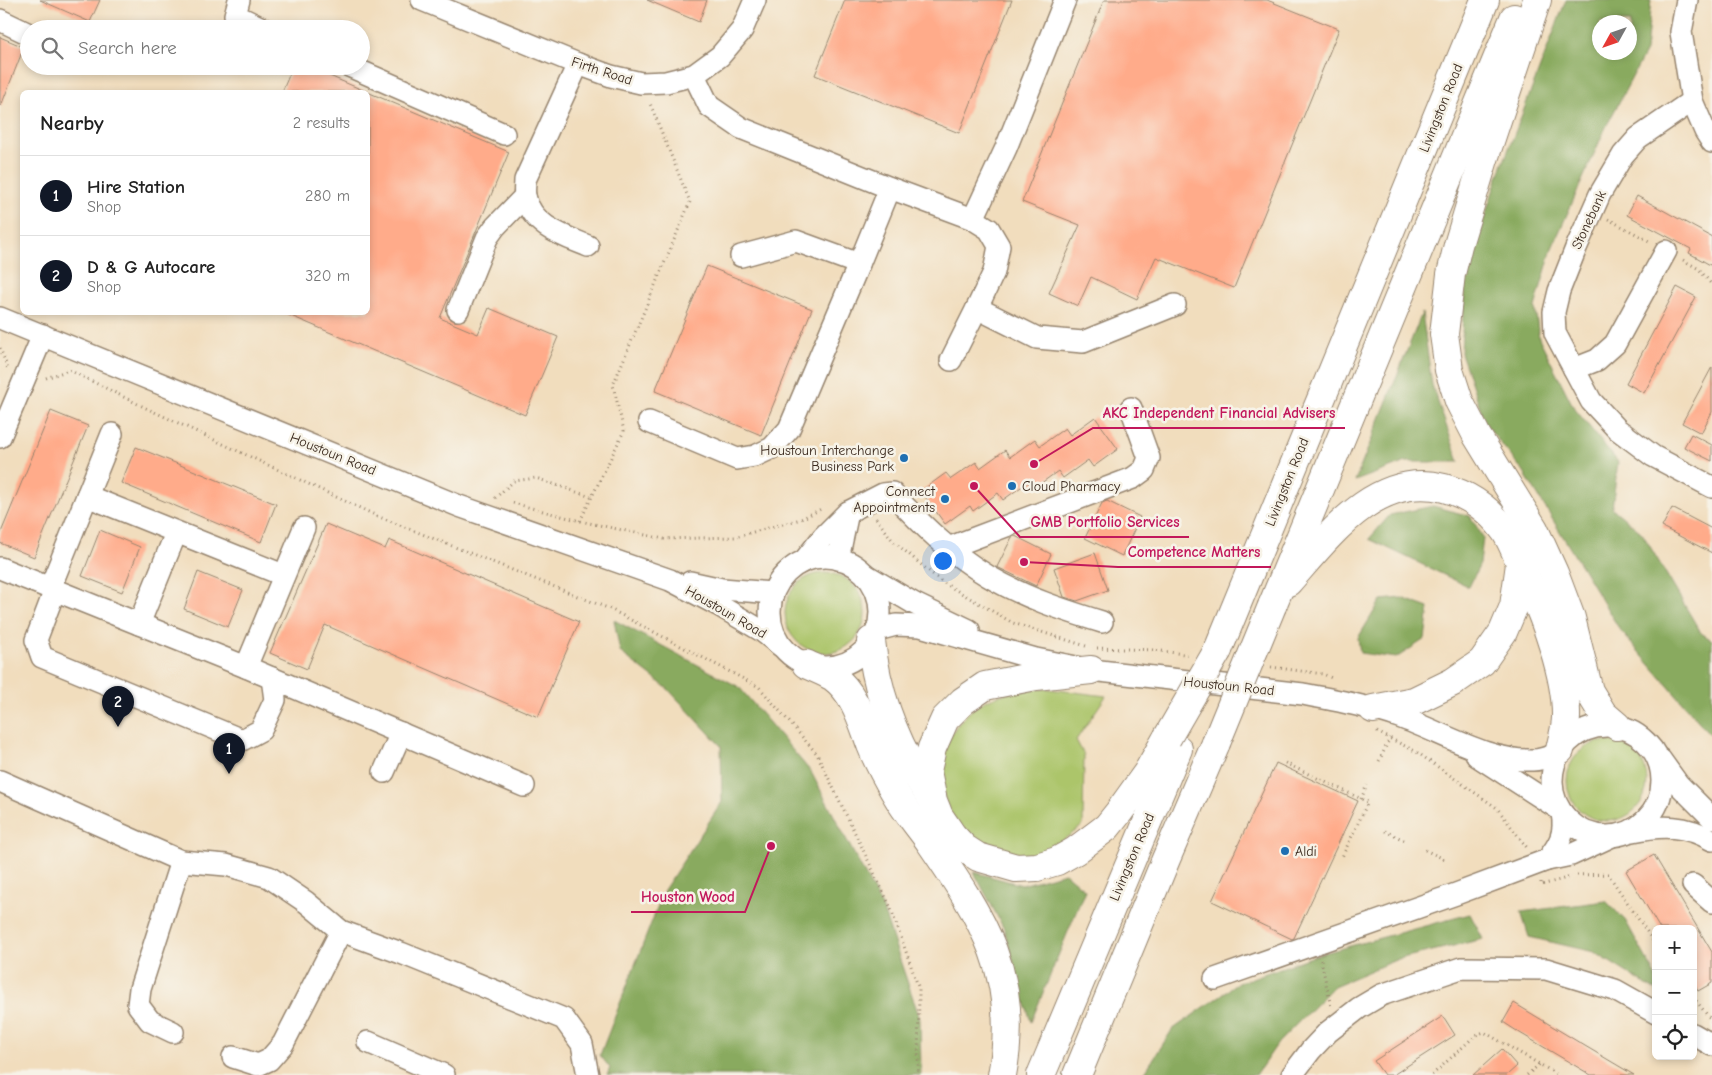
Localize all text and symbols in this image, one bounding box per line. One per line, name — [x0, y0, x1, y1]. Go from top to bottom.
north arrow — [1592, 15, 1637, 60]
search box — [20, 20, 370, 75]
icon: search — [38, 34, 66, 62]
text: Search here — [78, 37, 177, 59]
street label: Firth Road — [569, 53, 635, 89]
street label: Livingston Road — [1416, 61, 1466, 155]
text: Nearby — [40, 111, 104, 135]
text: 2 results — [293, 114, 350, 132]
text: Hire Station — [87, 176, 185, 198]
text: 1 — [53, 187, 59, 205]
text: 280 m — [305, 187, 350, 205]
street label: Stonebank — [1568, 188, 1610, 252]
text: Shop — [87, 198, 121, 216]
text: D & G Autocare — [87, 256, 215, 278]
text: 2 — [52, 267, 60, 285]
text: 320 m — [305, 267, 350, 285]
text: Shop — [87, 278, 121, 296]
callout: AKC Independent Financial Advisers — [1093, 398, 1345, 428]
text: AKC Independent Financial Advisers — [1103, 404, 1335, 422]
street label: Houstoun Road — [287, 429, 379, 479]
street label: Livingston Road — [1262, 435, 1312, 529]
place label: Houstoun Interchange Business Park — [760, 442, 894, 475]
marker: Houstoun Interchange Business Park — [898, 452, 910, 464]
place label: Cloud Pharmacy — [1022, 478, 1121, 495]
marker: Cloud Pharmacy — [1006, 480, 1018, 492]
place label: Connect Appointments — [854, 483, 936, 516]
marker: Connect Appointments — [939, 493, 951, 505]
callout: GMB Portfolio Services — [1020, 507, 1189, 537]
text: GMB Portfolio Services — [1030, 513, 1180, 531]
callout: Competence Matters — [1118, 537, 1271, 567]
text: Competence Matters — [1128, 543, 1260, 561]
your location — [930, 548, 956, 574]
street label: Houstoun Road — [682, 582, 770, 642]
street label: Houstoun Road — [1183, 673, 1275, 699]
pin: 2 — [102, 686, 134, 727]
pin: 1 — [213, 733, 245, 774]
street label: Livingston Road — [1106, 810, 1158, 904]
place label: Aldi — [1295, 843, 1317, 860]
marker: Aldi — [1279, 845, 1291, 857]
callout: Houston Wood — [631, 882, 745, 912]
text: Houston Wood — [641, 888, 735, 906]
map controls — [1652, 925, 1697, 1060]
button: + — [1652, 925, 1697, 970]
button: − — [1652, 970, 1697, 1015]
button: locate — [1652, 1015, 1697, 1060]

